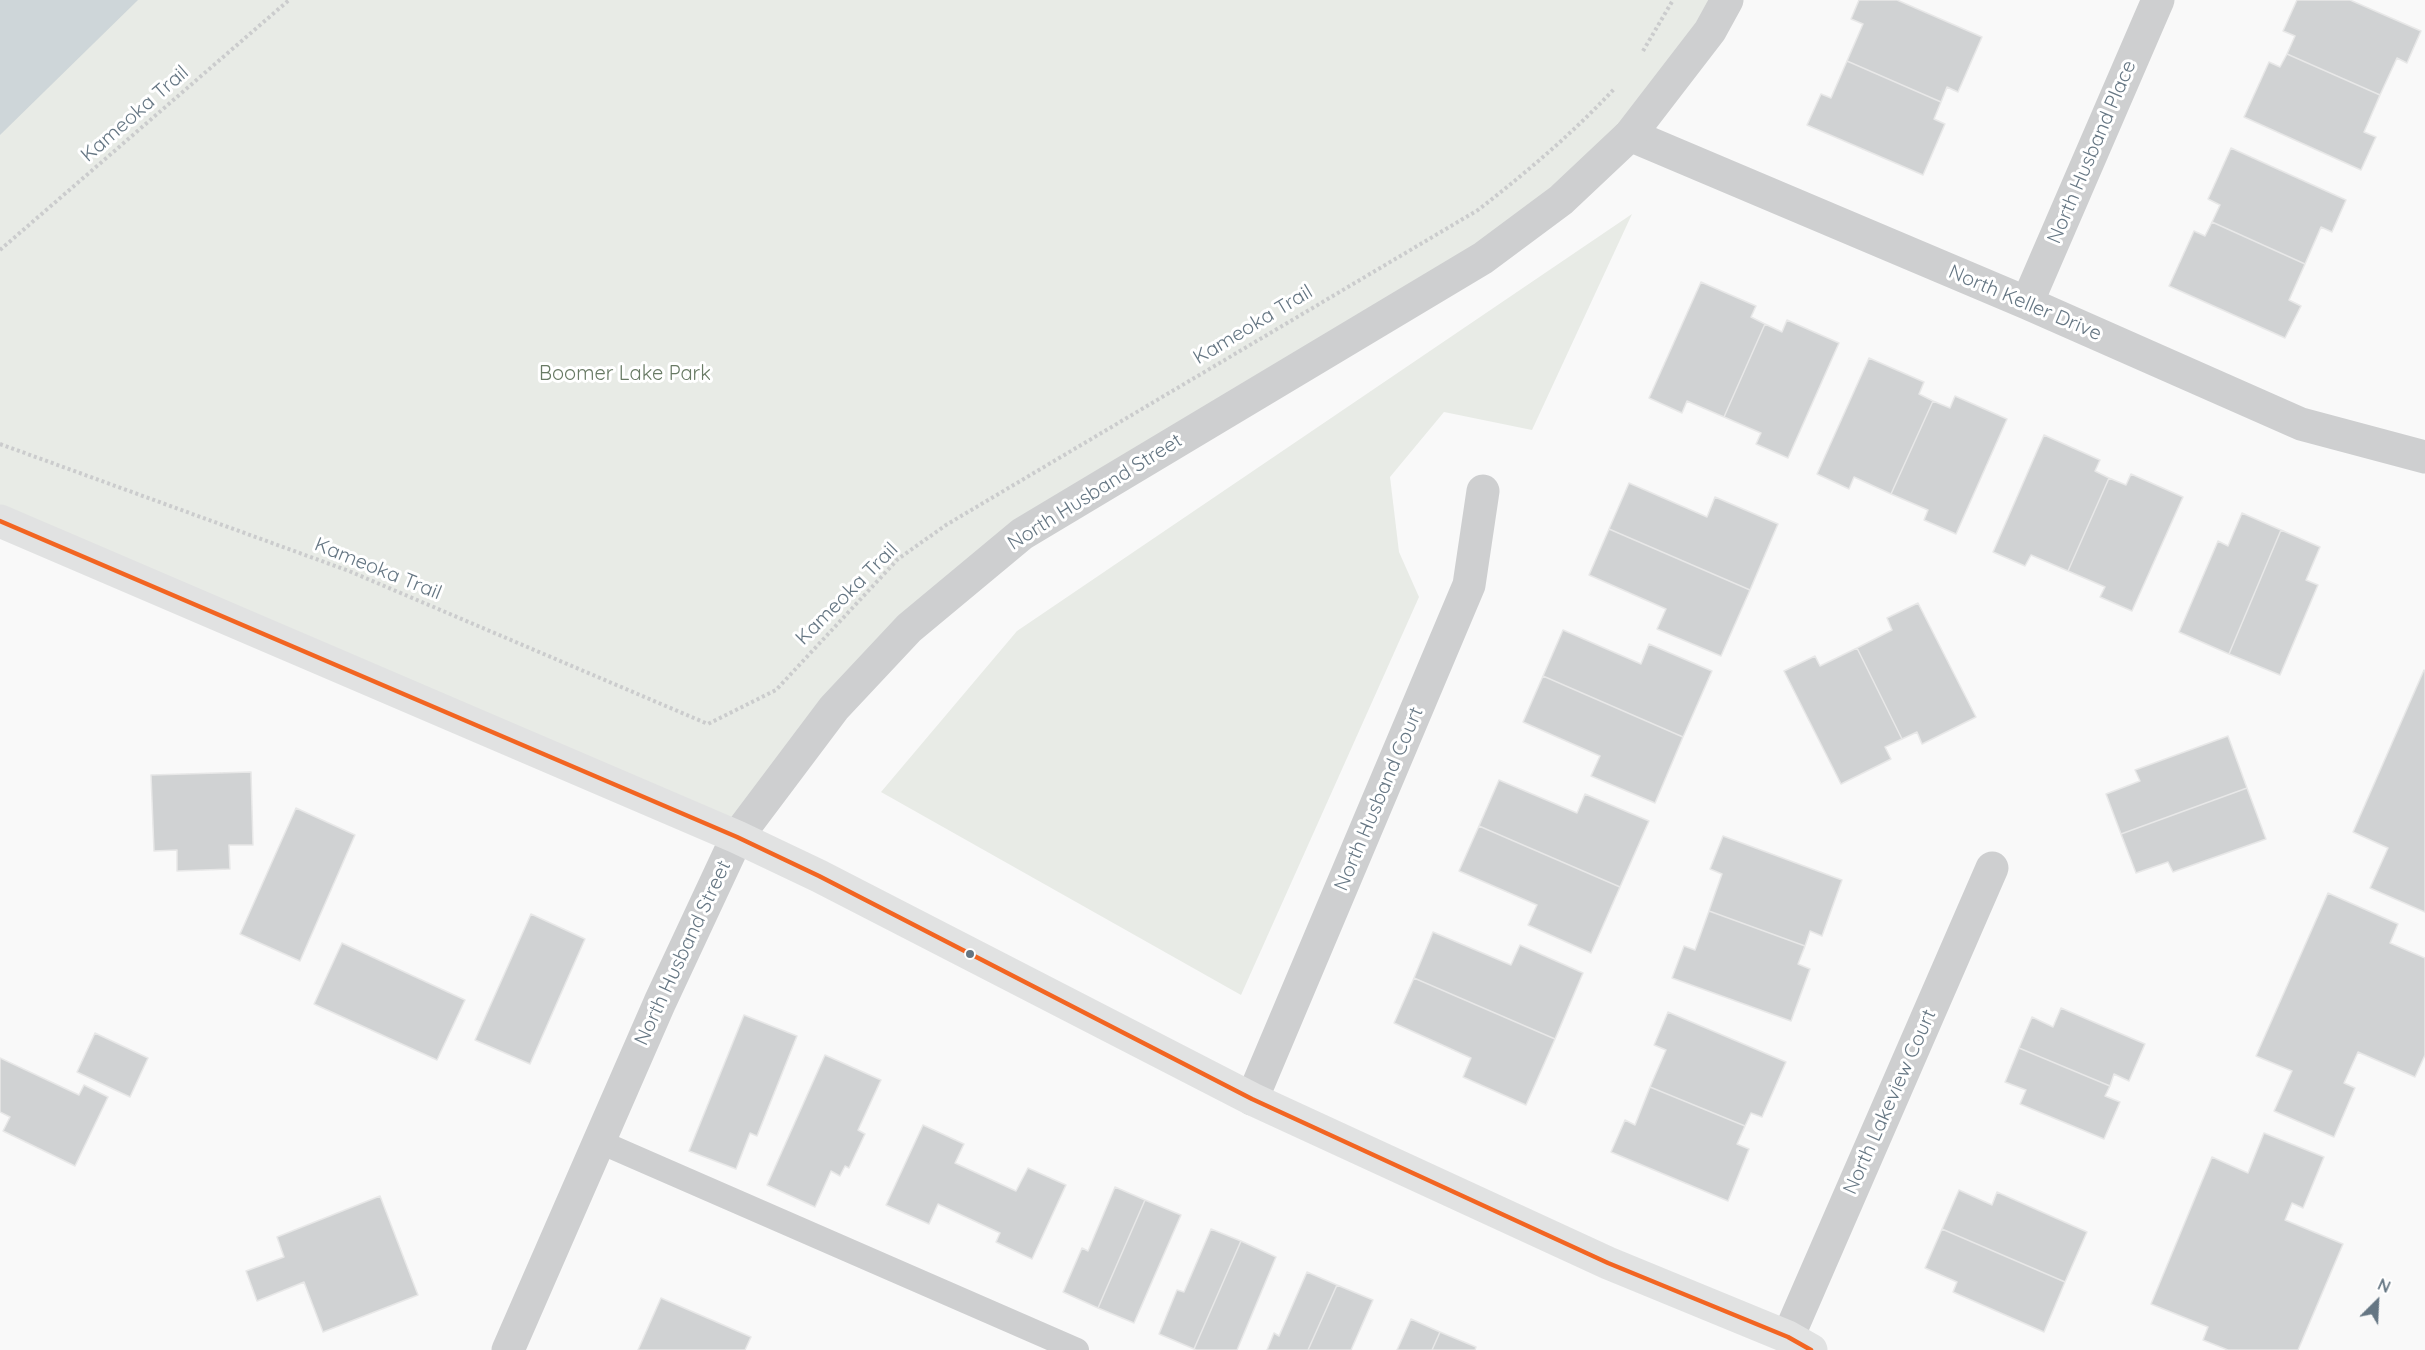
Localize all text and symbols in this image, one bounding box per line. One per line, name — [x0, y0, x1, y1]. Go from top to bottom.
street label: North Husband Place — [2043, 57, 2141, 247]
street label: Kameoka Trail — [76, 61, 194, 167]
street label: North Keller Drive — [1945, 260, 2105, 346]
street label: Kameoka Trail — [1189, 280, 1317, 370]
park label: Boomer Lake Park — [539, 362, 711, 386]
street label: North Husband Street — [1003, 429, 1187, 555]
street label: Kameoka Trail — [311, 533, 445, 605]
street label: Kameoka Trail — [791, 538, 903, 650]
street label: North Husband Court — [1329, 703, 1429, 895]
street label: North Husband Street — [630, 857, 736, 1049]
unlabelled marker — [964, 948, 976, 960]
street label: North Lakeview Court — [1838, 1006, 1942, 1198]
north arrow — [2347, 1272, 2407, 1332]
text: N — [2375, 1274, 2394, 1297]

